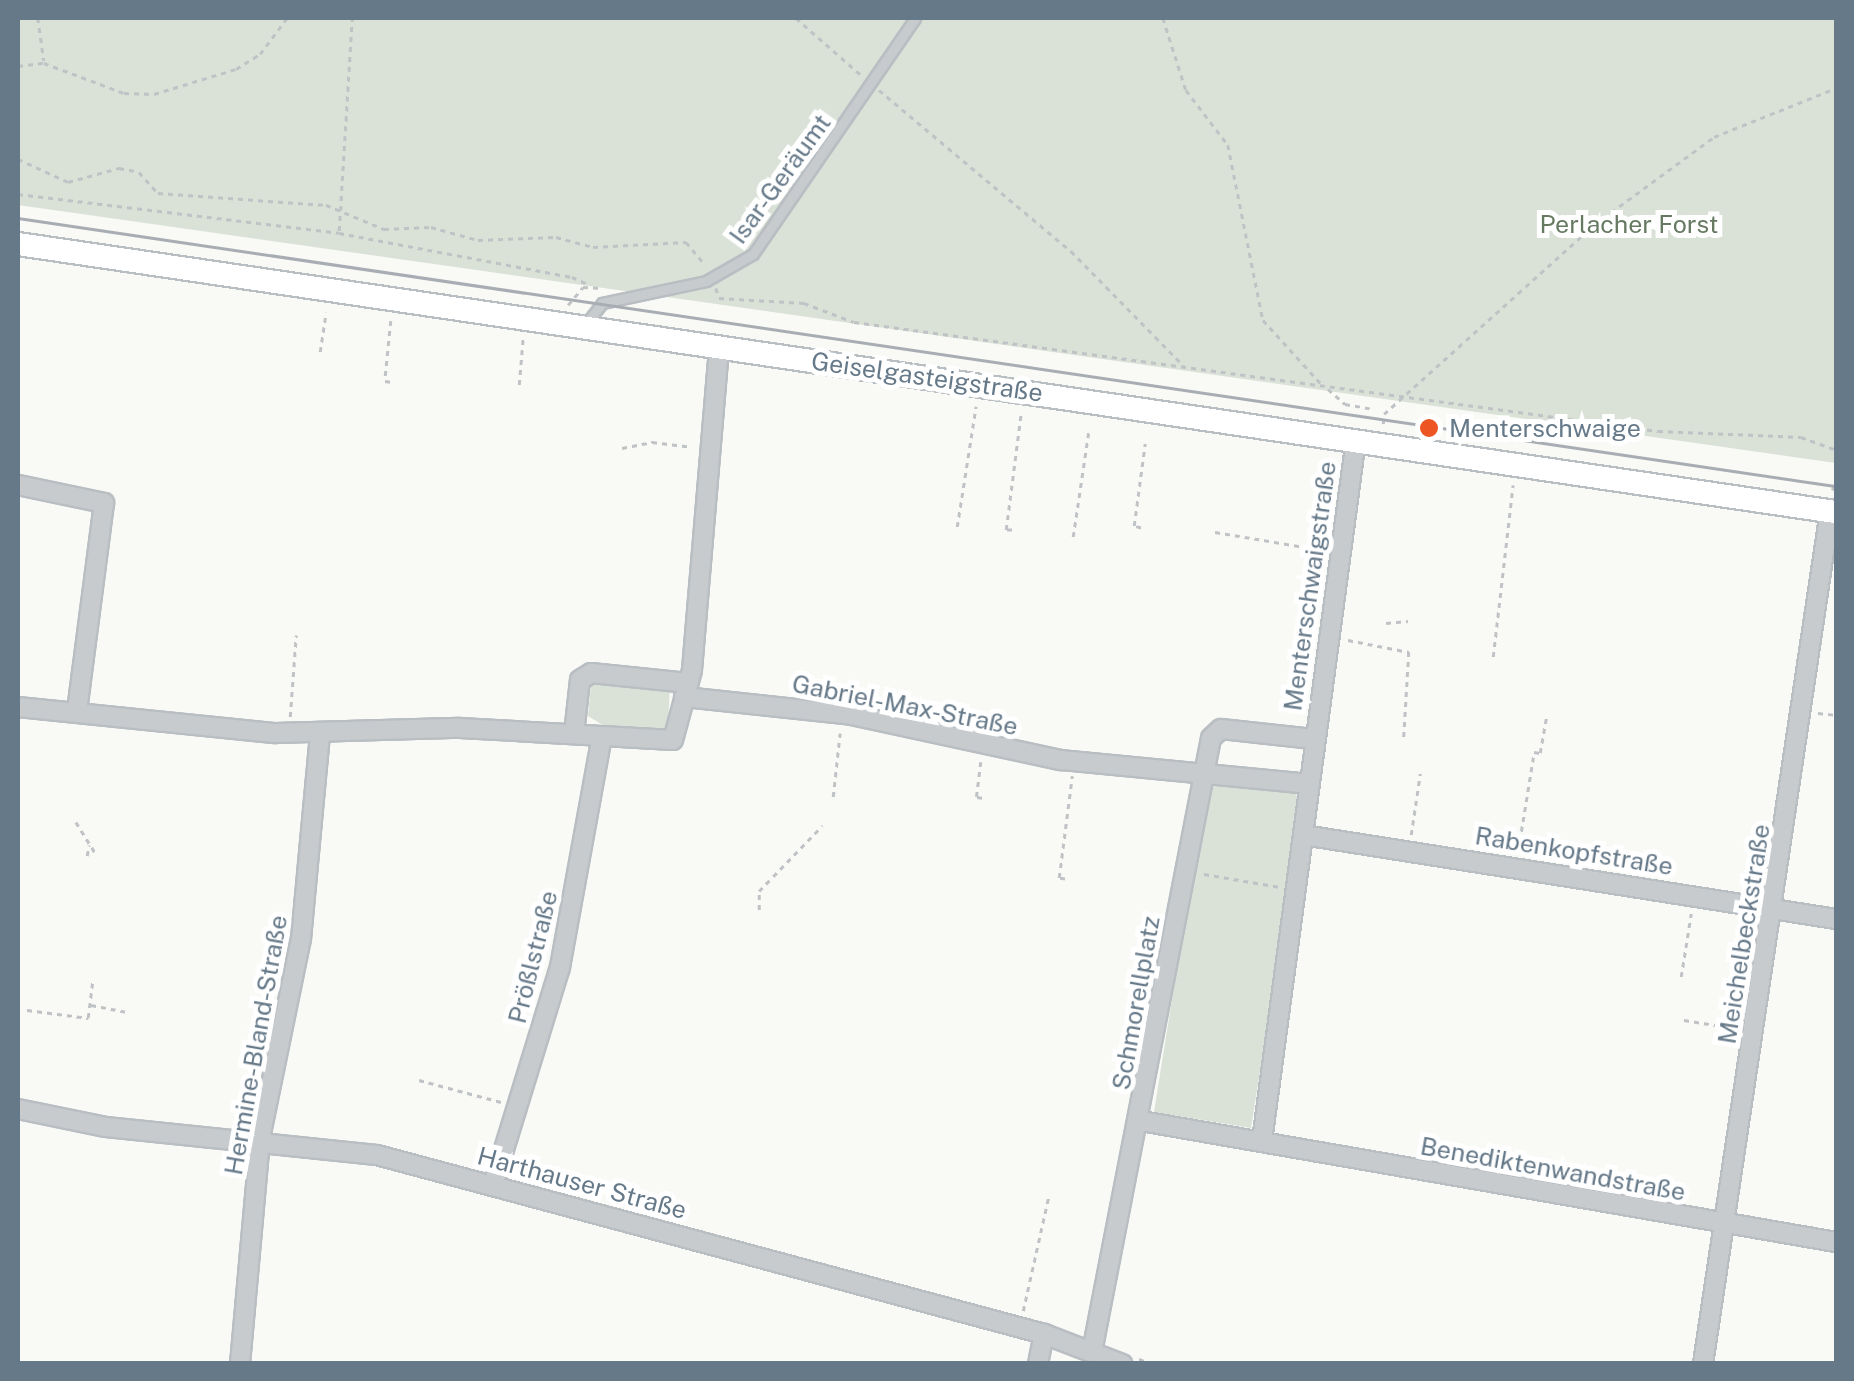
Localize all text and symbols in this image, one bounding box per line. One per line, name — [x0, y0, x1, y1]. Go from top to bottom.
street label: Isar-Geräumt — [723, 108, 837, 250]
park label: Perlacher Forst — [1539, 209, 1719, 239]
street label: Geiselgasteigstraße — [809, 346, 1045, 408]
place label: Menterschwaige — [1449, 413, 1641, 443]
marker: Menterschwaige — [1418, 417, 1440, 439]
street label: Menterschwaigstraße — [1278, 459, 1342, 713]
street label: Gabriel-Max-Straße — [790, 668, 1020, 742]
street label: Rabenkopfstraße — [1473, 821, 1675, 881]
street label: Meichelbeckstraße — [1712, 822, 1776, 1046]
street label: Prößlstraße — [502, 888, 564, 1026]
street label: Hermine-Bland-Straße — [218, 913, 294, 1177]
street label: Schmorellplatz — [1106, 914, 1166, 1092]
street label: Benediktenwandstraße — [1418, 1131, 1688, 1207]
street label: Harthauser Straße — [474, 1141, 690, 1225]

